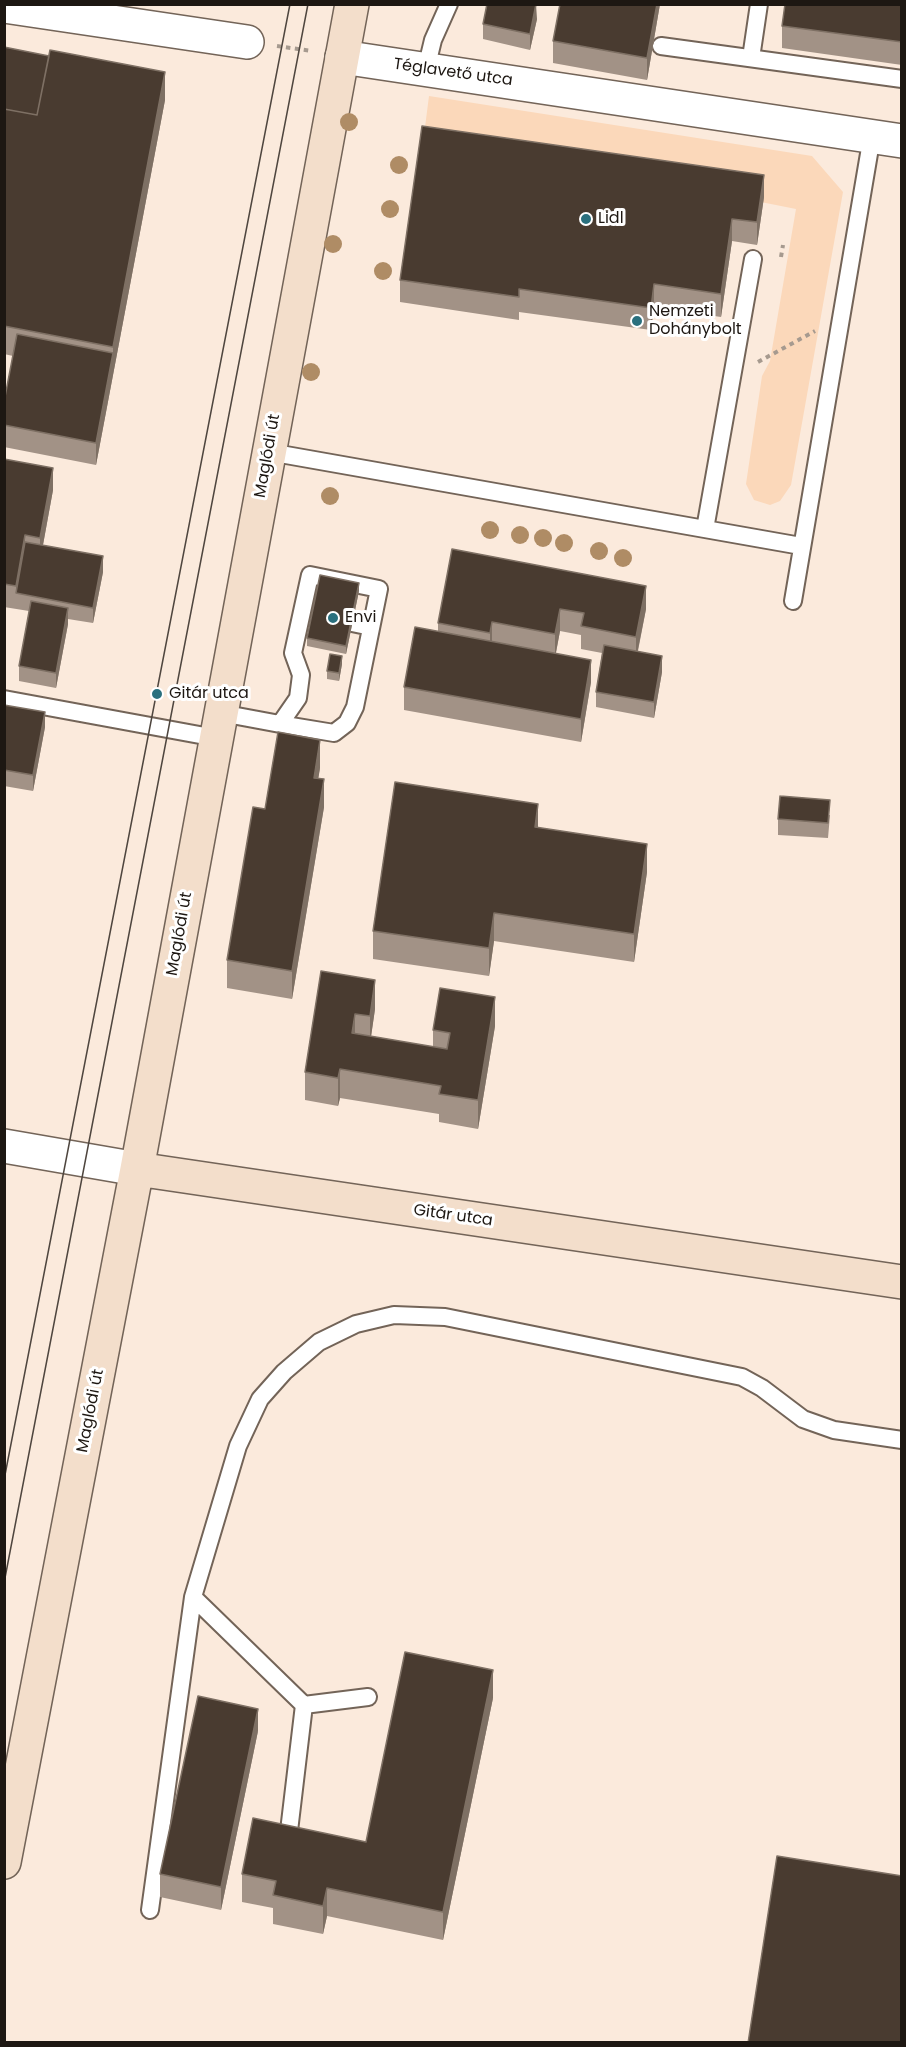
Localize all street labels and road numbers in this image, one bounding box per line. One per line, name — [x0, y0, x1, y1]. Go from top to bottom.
street label: Téglavető utca — [392, 55, 514, 91]
street label: Maglódi út — [251, 413, 285, 499]
street label: Maglódi út — [163, 891, 197, 977]
street label: Gitár utca — [412, 1201, 494, 1231]
street label: Maglódi út — [73, 1368, 109, 1454]

